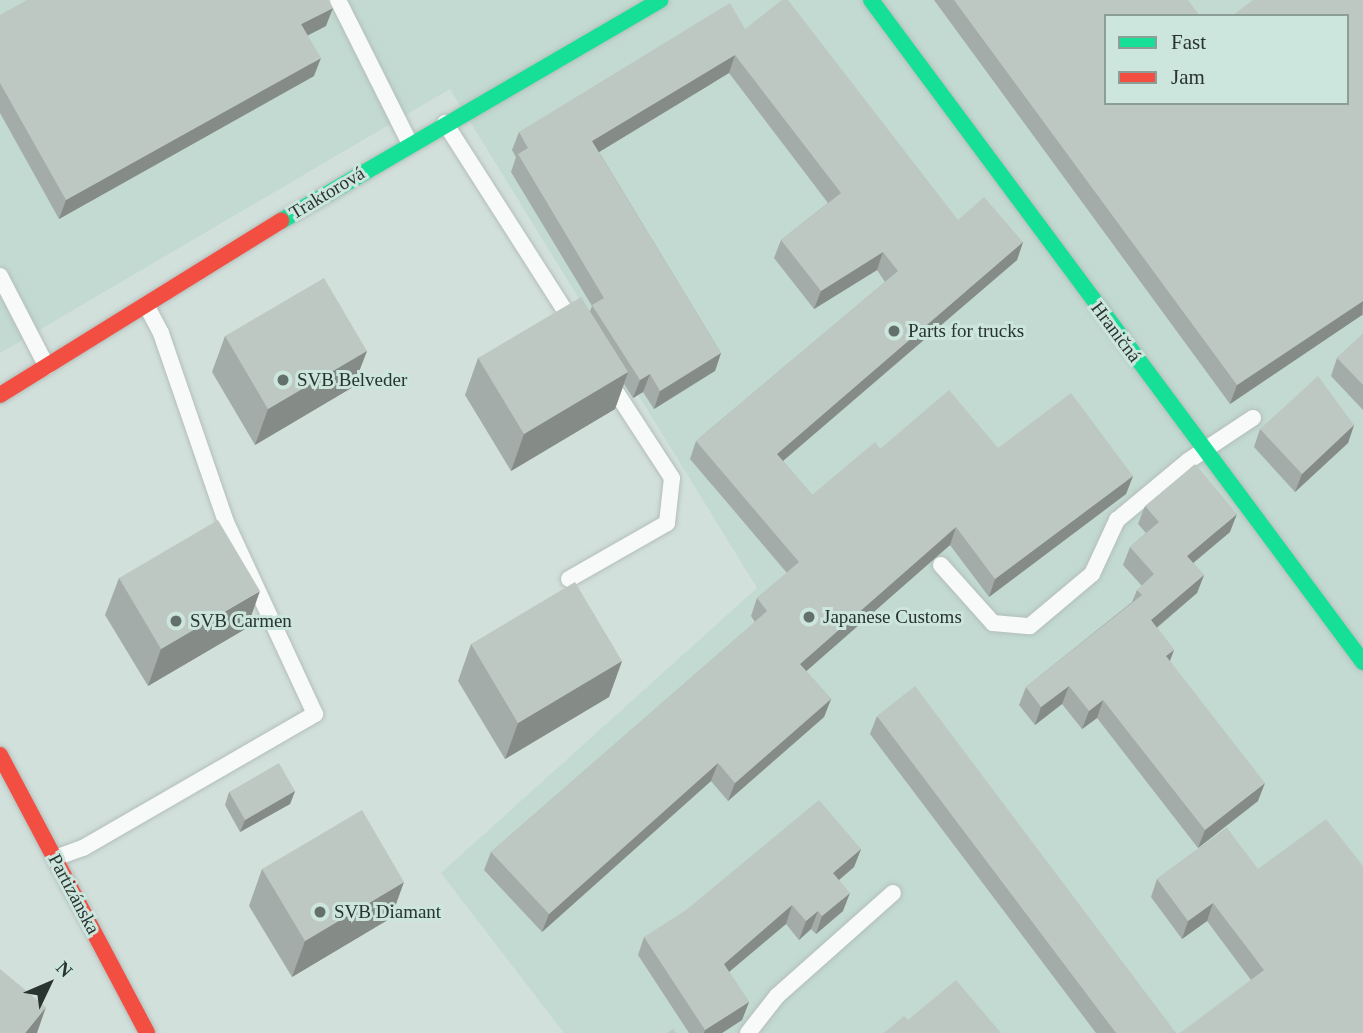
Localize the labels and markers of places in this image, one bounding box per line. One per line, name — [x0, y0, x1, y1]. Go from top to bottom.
place label: Parts for trucks — [908, 320, 1024, 342]
marker: Parts for trucks — [886, 323, 902, 339]
place label: SVB Belveder — [297, 369, 407, 391]
marker: SVB Belveder — [275, 372, 291, 388]
place label: Japanese Customs — [823, 606, 962, 628]
marker: Japanese Customs — [801, 609, 817, 625]
place label: SVB Carmen — [190, 610, 292, 632]
marker: SVB Carmen — [168, 613, 184, 629]
place label: SVB Diamant — [334, 901, 441, 923]
marker: SVB Diamant — [312, 904, 328, 920]

